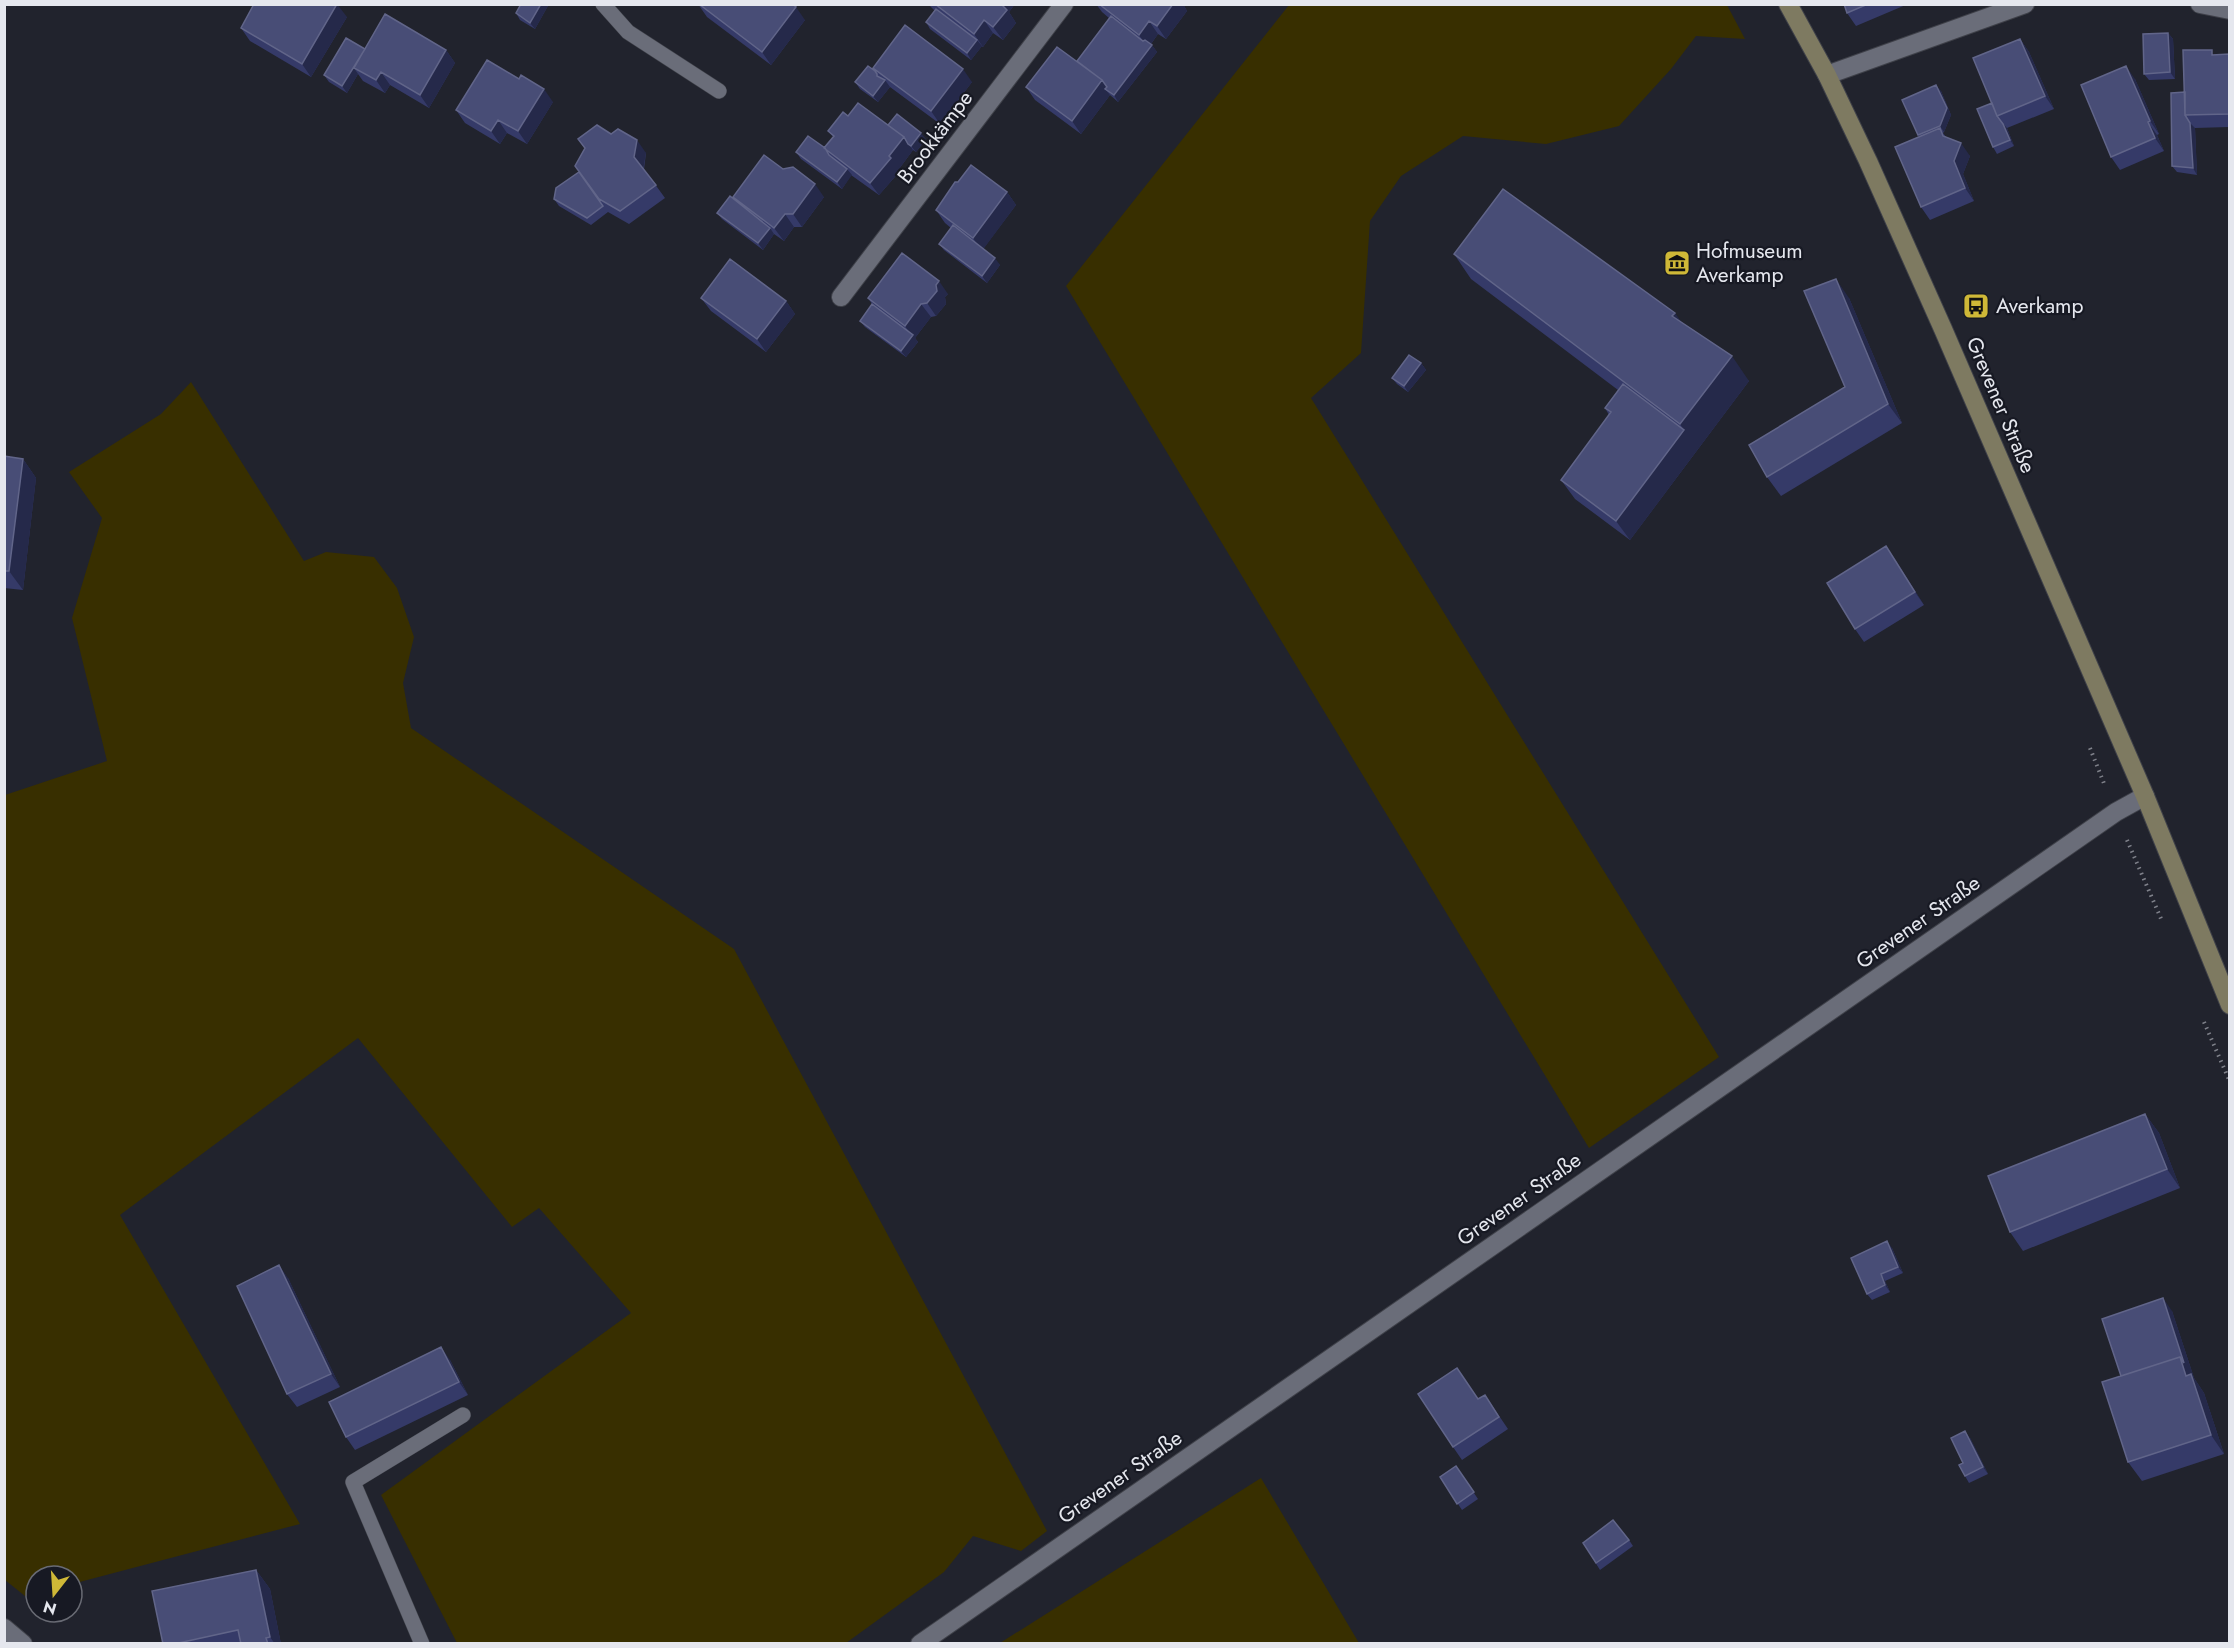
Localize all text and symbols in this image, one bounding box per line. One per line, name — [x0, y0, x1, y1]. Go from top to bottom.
street label: Brookkämpe — [890, 84, 980, 190]
place label: Hofmuseum Averkamp — [1696, 236, 1803, 290]
museum icon: Hofmuseum Averkamp — [1662, 248, 1692, 278]
bus stop icon: Averkamp — [1961, 291, 1991, 321]
place label: Averkamp — [1996, 291, 2083, 321]
street label: Grevener Straße — [1959, 332, 2043, 478]
street label: Grevener Straße — [1850, 868, 1986, 976]
street label: Grevener Straße — [1451, 1145, 1587, 1253]
street label: Grevener Straße — [1052, 1423, 1188, 1531]
north arrow — [24, 1564, 84, 1624]
text: N — [40, 1595, 59, 1621]

